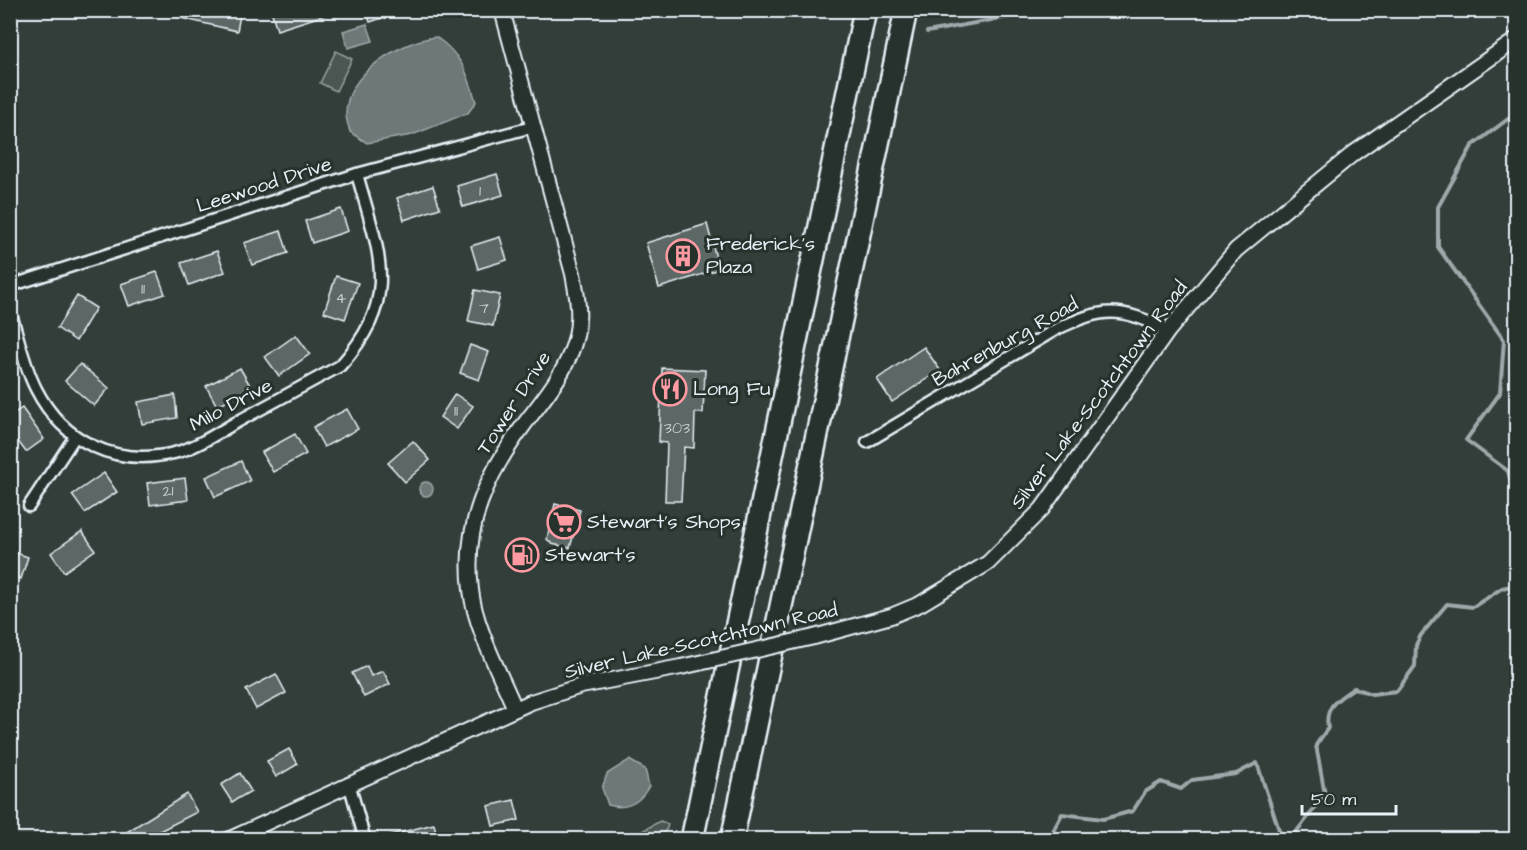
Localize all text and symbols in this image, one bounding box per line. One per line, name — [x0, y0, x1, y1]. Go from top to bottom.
street label: Leewood Drive — [193, 150, 335, 220]
house number: 1 — [479, 180, 481, 202]
place label: Frederick's Plaza — [706, 230, 815, 281]
building icon: Frederick's Plaza — [665, 238, 701, 274]
street label: Silver Lake-Scotchtown Road — [1004, 275, 1194, 515]
house number: 11 — [141, 278, 145, 300]
house number: 4 — [336, 287, 347, 309]
street label: Bahrenburg Road — [927, 290, 1083, 395]
house number: 7 — [479, 297, 489, 319]
street label: Tower Drive — [470, 346, 558, 460]
street label: Milo Drive — [185, 371, 278, 439]
restaurant icon: Long Fu — [652, 371, 688, 407]
place label: Long Fu — [693, 375, 770, 404]
house number: 11 — [454, 400, 458, 422]
house number: 303 — [664, 417, 690, 439]
house number: 21 — [162, 480, 174, 502]
supermarket icon: Stewart's Shops — [546, 504, 582, 540]
place label: Stewart's Shops — [587, 508, 741, 536]
fuel station icon: Stewart's — [504, 537, 540, 573]
place label: Stewart's — [545, 541, 636, 569]
street label: Silver Lake-Scotchtown Road — [562, 596, 840, 686]
scale bar — [1302, 778, 1396, 816]
text: 50 m — [1311, 787, 1356, 812]

